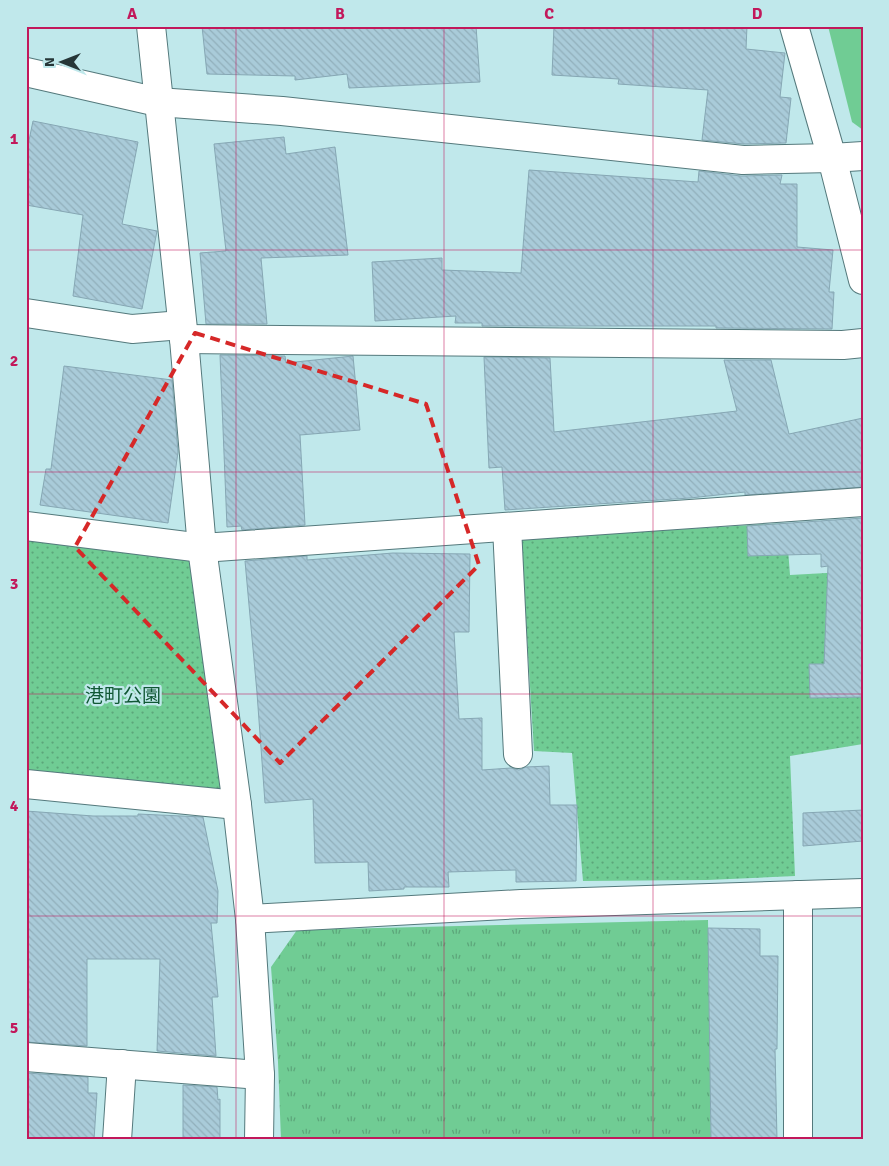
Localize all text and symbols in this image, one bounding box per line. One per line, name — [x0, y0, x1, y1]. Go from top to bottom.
text: A — [127, 4, 138, 24]
text: B — [335, 4, 345, 24]
text: C — [544, 4, 554, 24]
text: D — [752, 4, 763, 24]
north arrow — [38, 38, 88, 88]
text: N — [41, 57, 58, 67]
text: 1 — [10, 129, 19, 149]
text: 2 — [10, 351, 18, 371]
text: 3 — [10, 574, 18, 594]
park label: 港町公園 — [85, 684, 161, 708]
text: 4 — [10, 796, 19, 816]
text: 5 — [10, 1018, 18, 1038]

